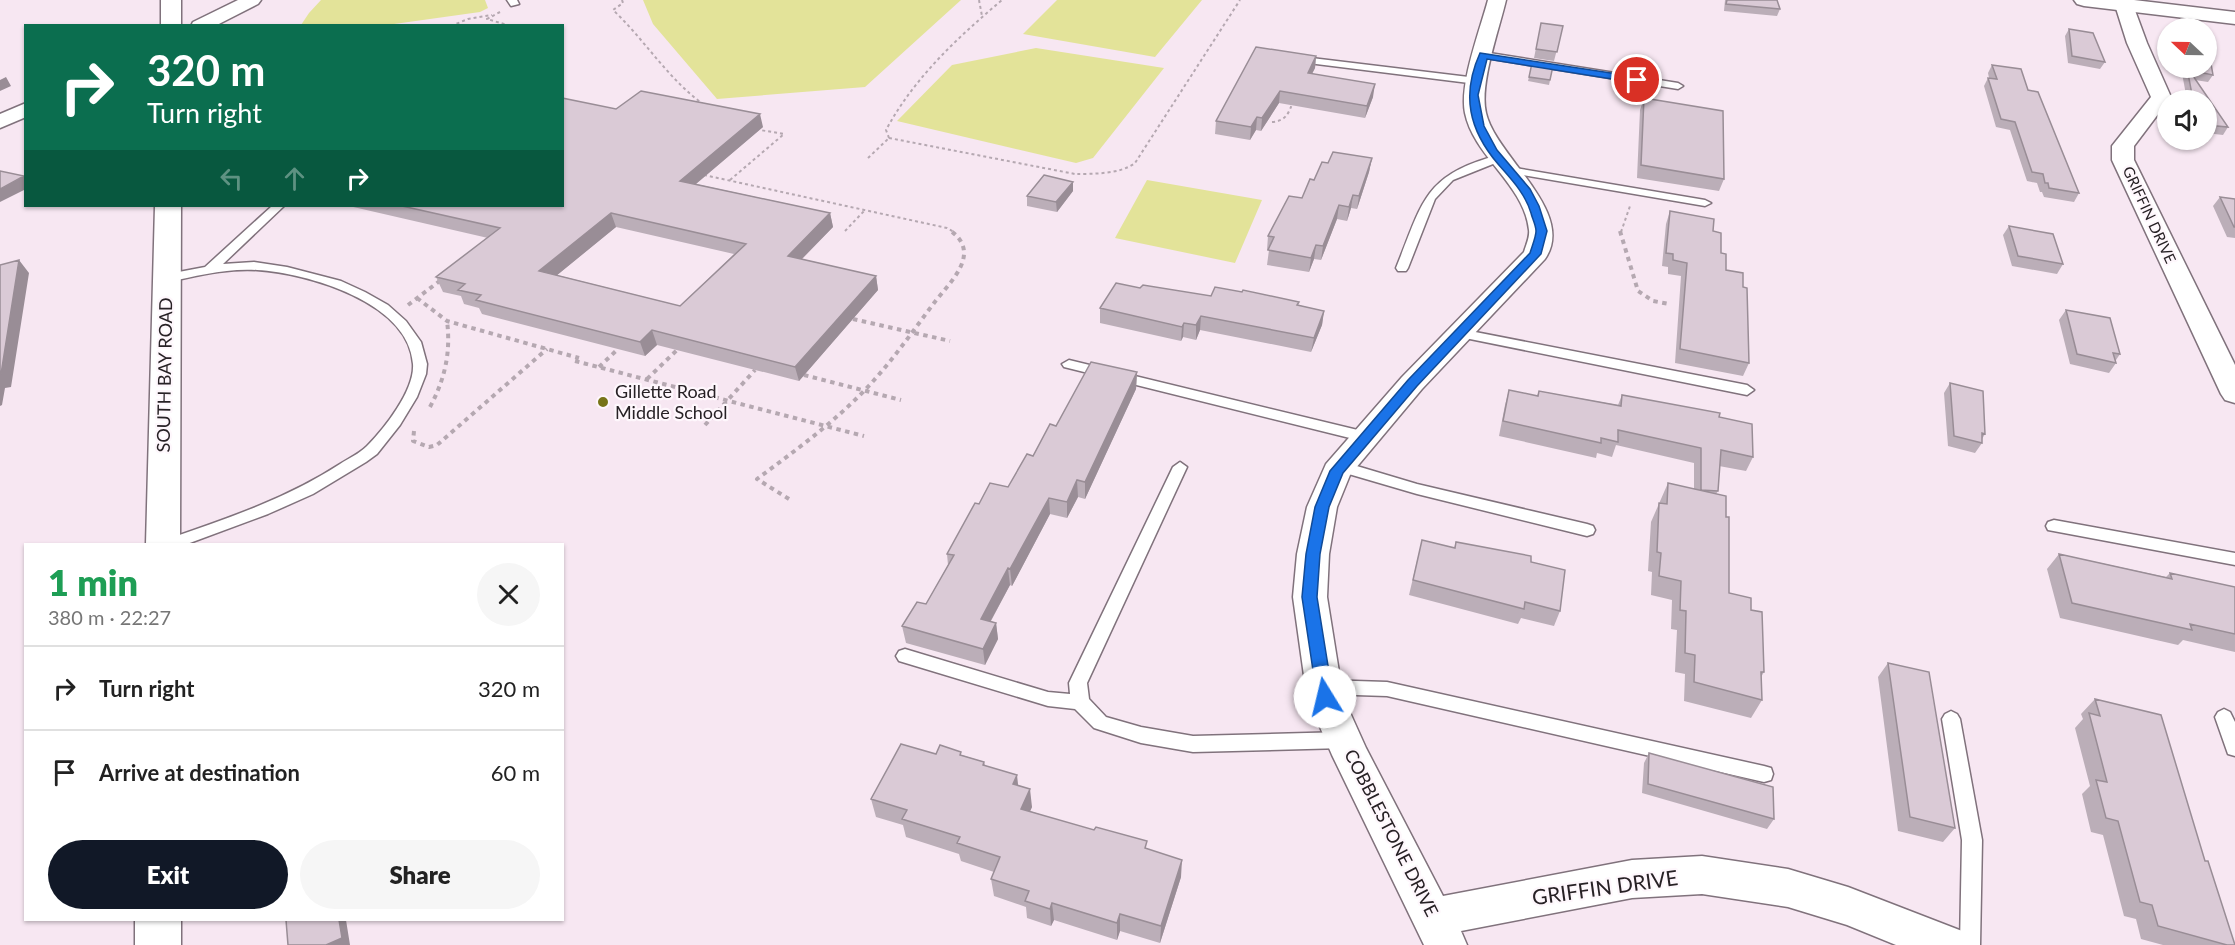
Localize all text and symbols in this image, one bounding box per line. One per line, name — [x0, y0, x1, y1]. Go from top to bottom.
north arrow — [2157, 18, 2217, 78]
map controls — [2157, 18, 2217, 150]
text: 320 m — [147, 45, 265, 95]
icon: right — [48, 48, 126, 126]
pin — [1611, 54, 1662, 105]
icon: arrive — [1620, 63, 1653, 96]
button: sound — [2157, 90, 2217, 150]
text: Turn right — [147, 96, 262, 129]
icon: left — [215, 162, 248, 195]
icon: ahead — [278, 162, 311, 195]
icon: right — [341, 162, 374, 195]
street label: GRIFFIN DRIVE — [2120, 163, 2180, 266]
street label: SOUTH BAY ROAD — [152, 297, 176, 453]
place label: Gillette Road Middle School — [615, 380, 727, 423]
marker: Gillette Road Middle School — [596, 395, 610, 409]
text: 1 min — [48, 560, 138, 604]
button: close — [477, 563, 540, 626]
text: 380 m · 22:27 — [48, 605, 171, 629]
position arrow — [1293, 665, 1357, 729]
icon: right — [48, 672, 81, 705]
text: Turn right — [99, 675, 194, 702]
text: 320 m — [478, 675, 540, 702]
street label: COBBLESTONE DRIVE — [1340, 745, 1444, 920]
icon: arrive — [48, 756, 81, 789]
text: Arrive at destination — [99, 759, 300, 786]
text: 60 m — [491, 759, 540, 786]
button: Exit — [48, 840, 288, 909]
button: Share — [300, 840, 540, 909]
street label: GRIFFIN DRIVE — [1530, 864, 1679, 909]

